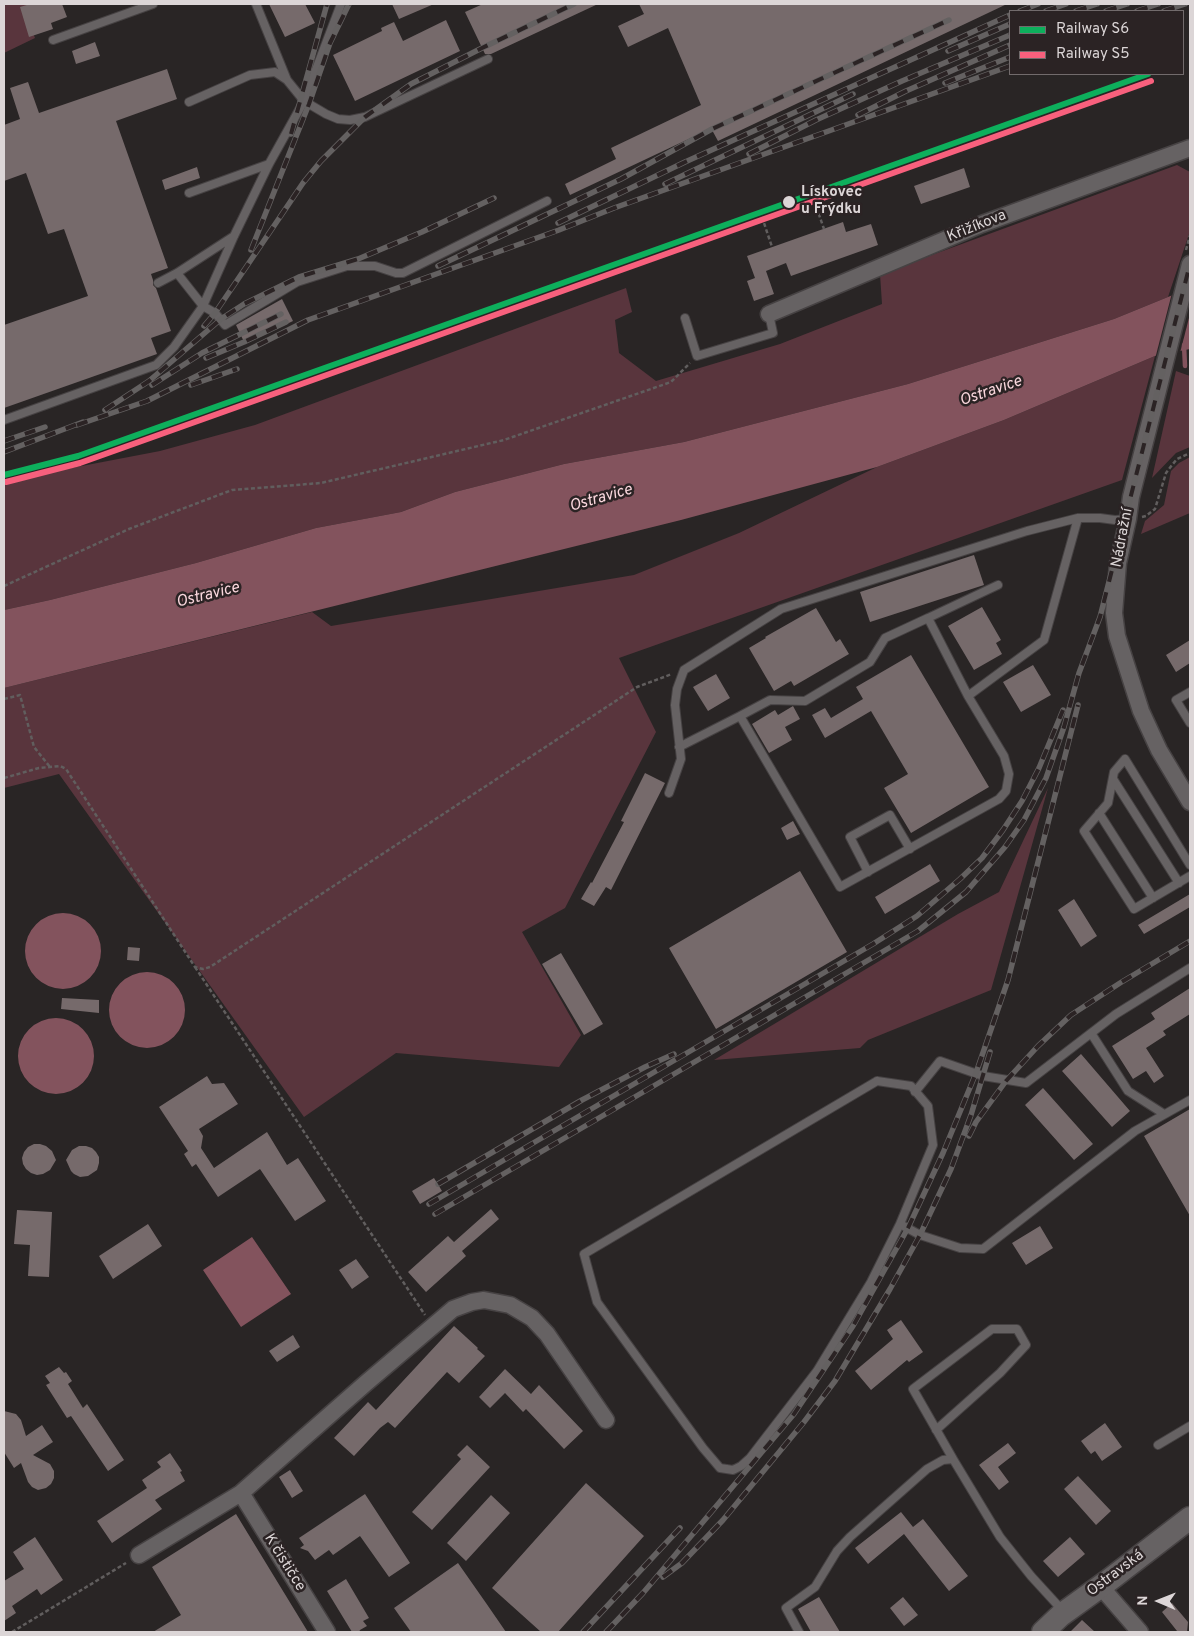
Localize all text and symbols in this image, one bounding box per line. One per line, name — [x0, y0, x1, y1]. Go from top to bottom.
legend — [1009, 10, 1184, 75]
text: Railway S6 — [1056, 20, 1129, 39]
text: Railway S5 — [1056, 45, 1130, 64]
place label: Lískovec u Frýdku — [801, 184, 862, 219]
marker: Lískovec u Frýdku — [781, 194, 797, 210]
street label: Křižíkova — [945, 207, 1009, 247]
water label: Ostravice — [957, 372, 1025, 412]
water label: Ostravice — [567, 481, 635, 517]
street label: Nádražní — [1108, 507, 1138, 569]
water label: Ostravice — [174, 579, 242, 613]
street label: K čističce — [259, 1531, 309, 1595]
street label: Ostravská — [1084, 1547, 1148, 1601]
north arrow — [1134, 1576, 1184, 1626]
text: N — [1135, 1596, 1152, 1606]

